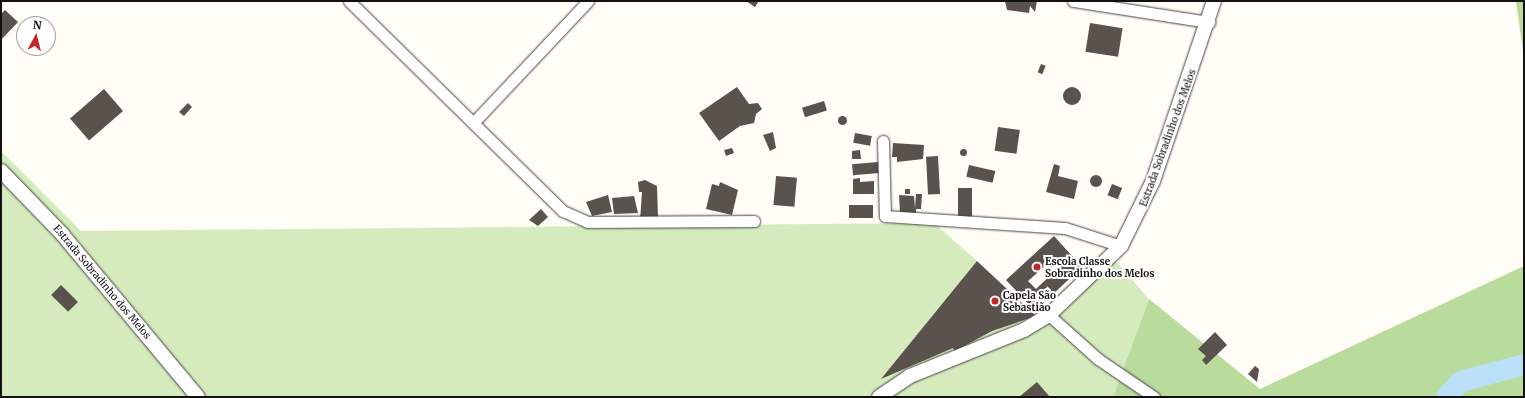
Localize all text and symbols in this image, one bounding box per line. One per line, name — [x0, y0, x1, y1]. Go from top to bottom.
north arrow — [16, 16, 56, 56]
text: N — [32, 18, 43, 33]
street label: Estrada Sobradinho dos Melos — [1138, 68, 1198, 208]
street label: Estrada Sobradinho dos Melos — [51, 222, 153, 342]
place label: Escola Classe Sobradinho dos Melos — [1045, 255, 1154, 278]
marker: Escola Classe Sobradinho dos Melos — [1032, 262, 1042, 272]
place label: Capela São Sebastião — [1003, 289, 1056, 312]
marker: Capela São Sebastião — [990, 296, 1000, 306]

